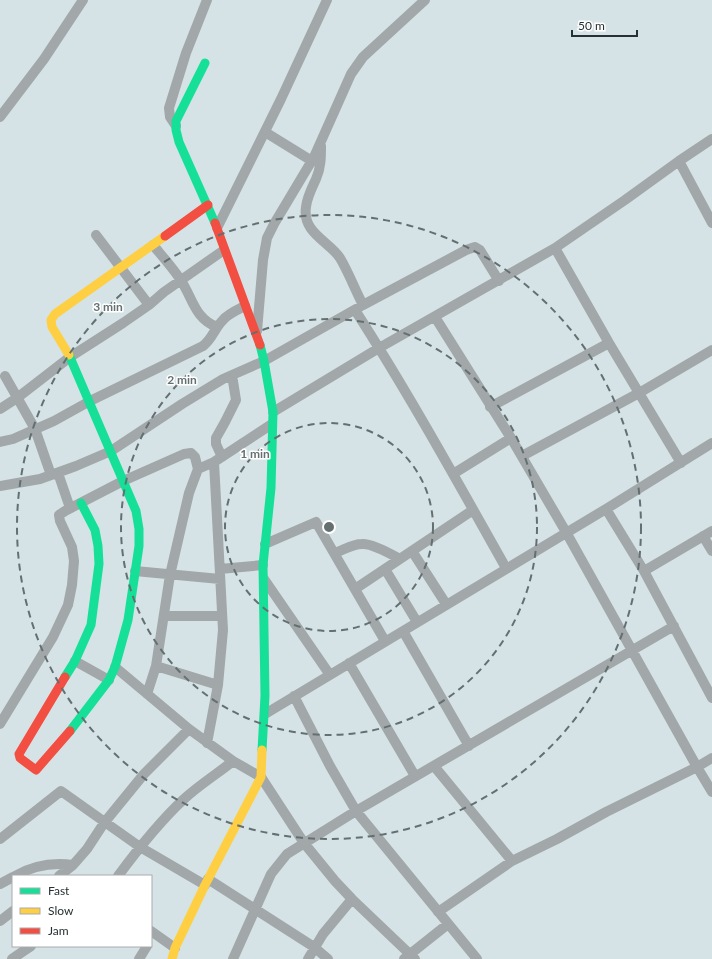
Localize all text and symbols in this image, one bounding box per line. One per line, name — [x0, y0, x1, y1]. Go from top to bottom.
scale bar — [572, 12, 637, 38]
text: 50 m — [578, 18, 605, 33]
text: 3 min — [93, 299, 123, 314]
text: 2 min — [167, 372, 197, 387]
text: 1 min — [240, 446, 270, 461]
centre of rings — [322, 520, 336, 534]
legend — [12, 875, 152, 947]
text: Fast — [48, 883, 70, 898]
text: Slow — [48, 903, 74, 918]
text: Jam — [48, 923, 69, 938]

